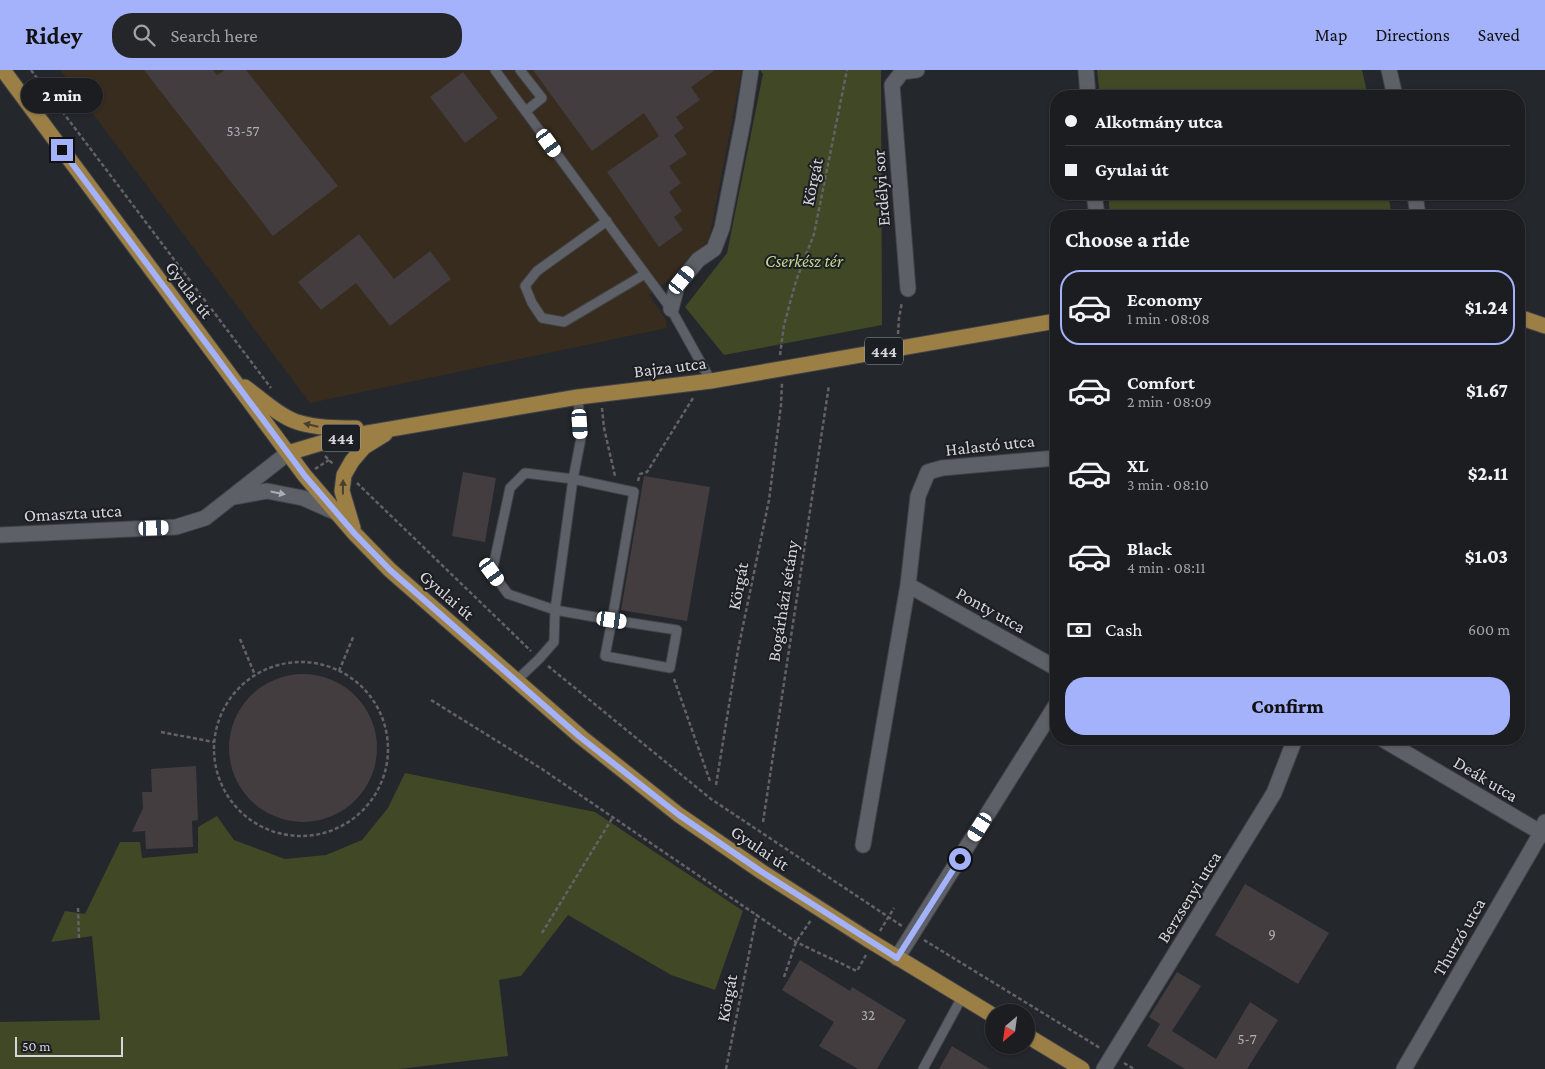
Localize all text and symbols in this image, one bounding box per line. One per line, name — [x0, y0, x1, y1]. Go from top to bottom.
search box — [112, 13, 462, 58]
icon: search — [130, 21, 158, 49]
text: Ridey — [25, 22, 82, 49]
text: Search here — [170, 25, 258, 46]
text: Map — [1315, 25, 1347, 45]
text: Directions — [1375, 25, 1450, 45]
text: Saved — [1478, 25, 1520, 45]
callout: 2 min — [21, 78, 103, 112]
text: 2 min — [42, 87, 82, 104]
text: Alkotmány utca — [1095, 111, 1223, 132]
house number: 53-57 — [227, 123, 260, 139]
car — [534, 126, 563, 160]
route end — [51, 139, 73, 161]
street label: Erdélyi sor — [868, 148, 894, 227]
street label: Körgát — [797, 155, 827, 208]
text: Gyulai út — [1095, 159, 1169, 180]
text: Choose a ride — [1065, 227, 1190, 252]
park label: Cserkész tér — [765, 251, 844, 271]
street label: Gyulai út — [161, 258, 217, 323]
car — [666, 264, 697, 296]
icon: car — [1067, 285, 1112, 330]
text: Economy — [1127, 289, 1202, 310]
text: $1.24 — [1465, 297, 1508, 318]
text: 1 min · 08:08 — [1127, 310, 1210, 327]
road number: 444 — [865, 338, 903, 364]
street label: Bajza utca — [633, 353, 708, 382]
icon: car — [1067, 368, 1112, 413]
text: Comfort — [1127, 372, 1195, 393]
text: $1.67 — [1466, 380, 1508, 401]
text: 2 min · 08:09 — [1127, 393, 1212, 410]
car — [571, 409, 588, 439]
one-way arrow — [304, 421, 319, 429]
road number: 444 — [322, 424, 360, 452]
street label: Halastó utca — [944, 430, 1036, 460]
icon: car — [1067, 451, 1112, 496]
text: XL — [1127, 455, 1149, 476]
text: $2.11 — [1468, 463, 1508, 484]
text: 3 min · 08:10 — [1127, 476, 1209, 493]
one-way arrow — [339, 479, 347, 495]
one-way arrow — [270, 489, 286, 497]
street label: Omaszta utca — [23, 500, 123, 526]
car — [138, 520, 169, 536]
icon: car — [1067, 534, 1112, 579]
street label: Bogárházi sétány — [764, 538, 803, 663]
text: Black — [1127, 538, 1172, 559]
text: $1.03 — [1465, 546, 1508, 567]
car — [477, 555, 506, 589]
street label: Körgát — [724, 559, 753, 611]
text: 4 min · 08:11 — [1127, 559, 1206, 576]
street label: Gyulai út — [416, 566, 479, 625]
street label: Ponty utca — [953, 583, 1029, 637]
car — [596, 610, 627, 630]
icon: cash — [1065, 616, 1093, 644]
text: Cash — [1105, 619, 1143, 640]
text: 600 m — [1468, 621, 1510, 638]
button: Confirm — [1065, 677, 1510, 735]
street label: Deák utca — [1450, 752, 1522, 806]
car — [965, 810, 994, 844]
street label: Gyulai út — [727, 821, 794, 875]
route start — [949, 848, 971, 870]
street label: Berzsenyi utca — [1153, 848, 1225, 946]
street label: Thurzó utca — [1429, 895, 1489, 979]
house number: 9 — [1268, 926, 1276, 942]
street label: Körgát — [713, 971, 742, 1023]
north arrow — [985, 1004, 1035, 1054]
map controls — [985, 1004, 1035, 1054]
house number: 32 — [861, 1007, 875, 1023]
house number: 5-7 — [1237, 1031, 1257, 1047]
scale bar — [15, 1034, 122, 1057]
text: 50 m — [22, 1038, 50, 1054]

